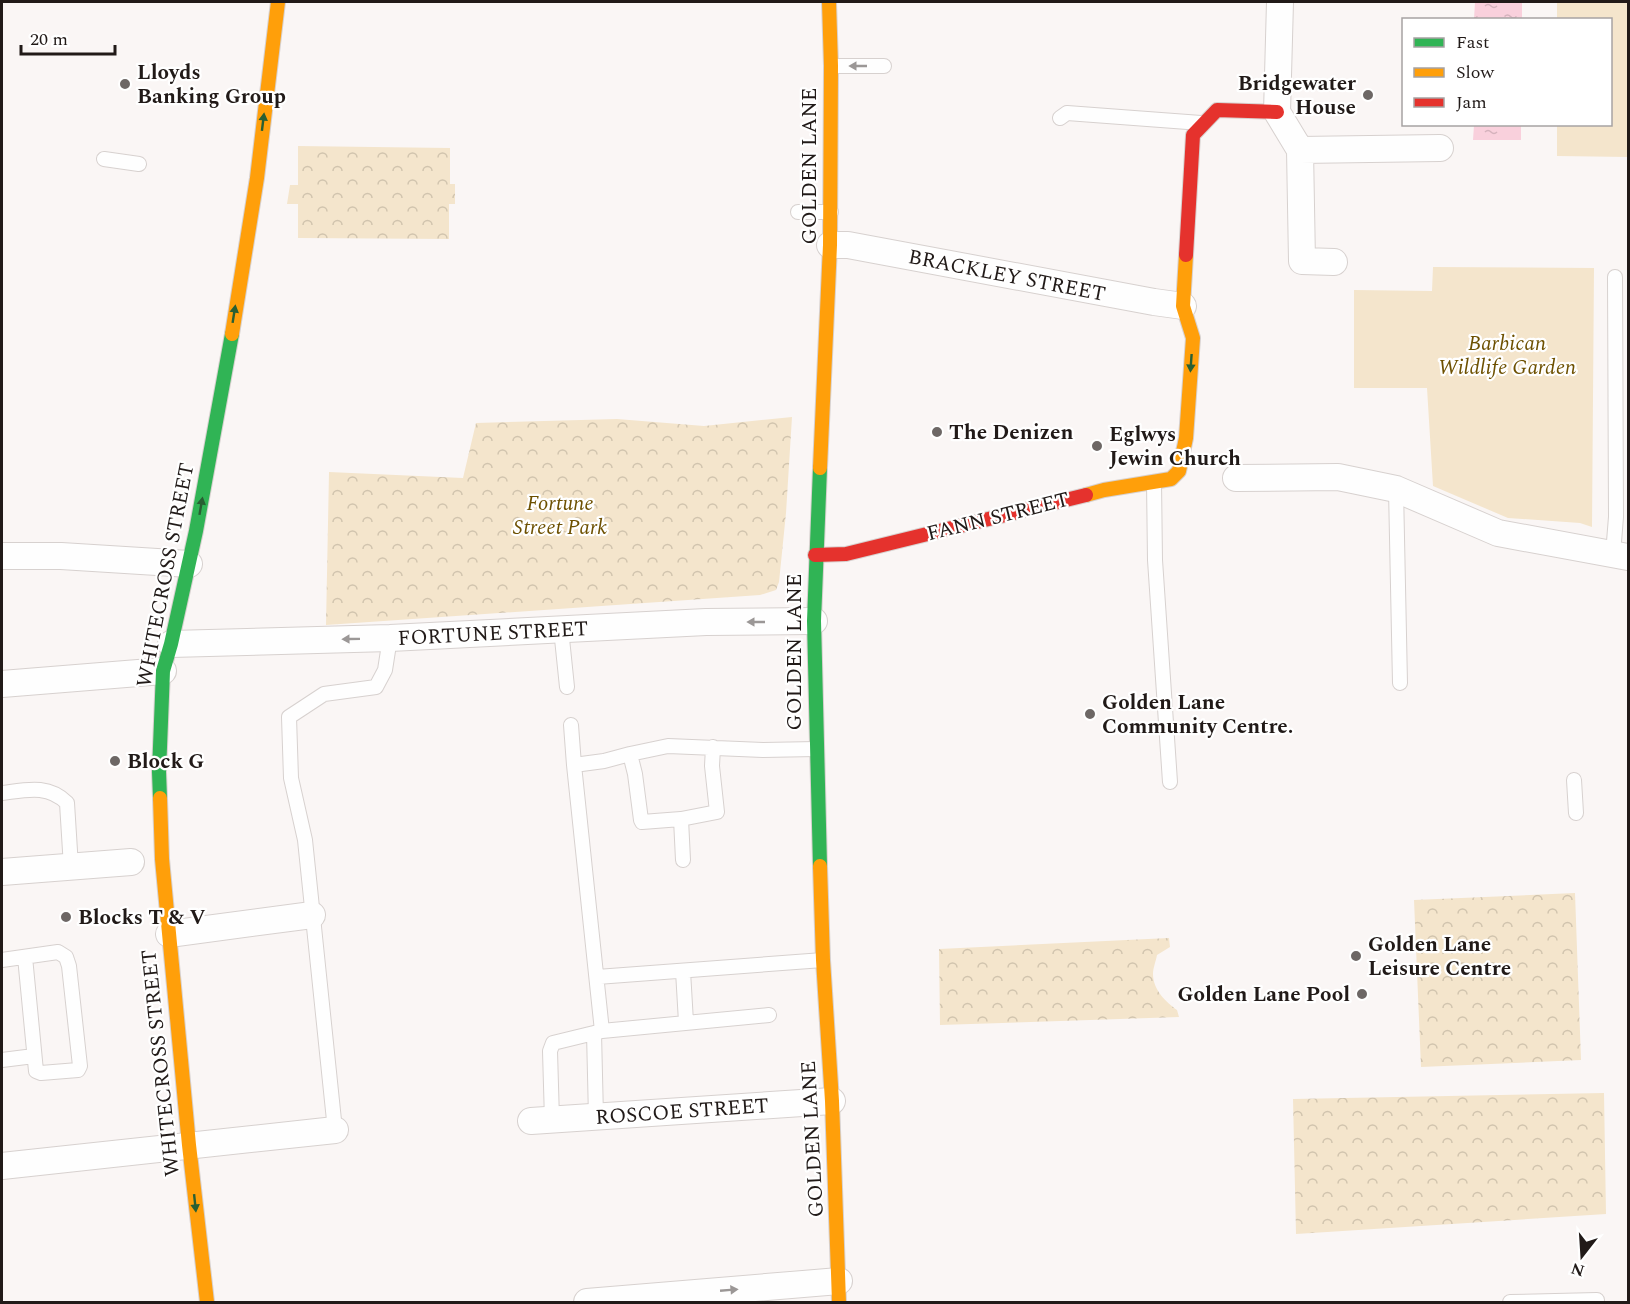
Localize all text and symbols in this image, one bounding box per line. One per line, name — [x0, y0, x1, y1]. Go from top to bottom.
scale bar — [21, 18, 116, 56]
legend — [1402, 18, 1612, 126]
text: 20 m — [30, 26, 68, 53]
text: Fast — [1456, 29, 1489, 56]
place label: Lloyds Banking Group — [137, 57, 286, 113]
text: Slow — [1456, 59, 1495, 86]
one-way arrow — [848, 61, 867, 71]
place label: Bridgewater House — [1238, 68, 1356, 124]
marker: Lloyds Banking Group — [118, 77, 132, 91]
street label: GOLDEN LANE — [794, 88, 826, 245]
marker: Bridgewater House — [1361, 88, 1375, 102]
text: Jam — [1456, 89, 1487, 116]
one-way arrow — [259, 112, 268, 131]
street label: BRACKLEY STREET — [905, 241, 1108, 311]
one-way arrow — [230, 305, 239, 324]
park label: Barbican Wildlife Garden — [1438, 328, 1576, 384]
one-way arrow — [1186, 353, 1196, 372]
place label: The Denizen — [949, 417, 1073, 449]
place label: Eglwys Jewin Church — [1109, 419, 1241, 475]
marker: The Denizen — [930, 425, 944, 439]
marker: Eglwys Jewin Church — [1090, 439, 1104, 453]
street label: WHITECROSS STREET — [129, 460, 203, 690]
street label: FANN STREET — [924, 484, 1073, 550]
park label: Fortune Street Park — [513, 488, 607, 544]
one-way arrow — [196, 497, 205, 516]
street label: GOLDEN LANE — [779, 574, 811, 731]
street label: FORTUNE STREET — [397, 613, 589, 655]
one-way arrow — [746, 617, 765, 627]
one-way arrow — [342, 634, 361, 643]
place label: Golden Lane Community Centre. — [1102, 687, 1293, 743]
marker: Golden Lane Community Centre. — [1083, 707, 1097, 721]
place label: Block G — [127, 746, 204, 778]
marker: Block G — [108, 754, 122, 768]
place label: Blocks T & V — [78, 902, 206, 934]
marker: Blocks T & V — [59, 910, 73, 924]
place label: Golden Lane Leisure Centre — [1368, 929, 1511, 985]
street label: WHITECROSS STREET — [133, 948, 189, 1178]
marker: Golden Lane Leisure Centre — [1349, 949, 1363, 963]
place label: Golden Lane Pool — [1177, 979, 1350, 1011]
marker: Golden Lane Pool — [1355, 987, 1369, 1001]
street label: GOLDEN LANE — [793, 1060, 833, 1218]
street label: ROSCOE STREET — [594, 1090, 770, 1134]
one-way arrow — [191, 1194, 200, 1213]
north arrow — [1552, 1226, 1612, 1286]
text: N — [1568, 1256, 1588, 1283]
one-way arrow — [720, 1285, 739, 1295]

